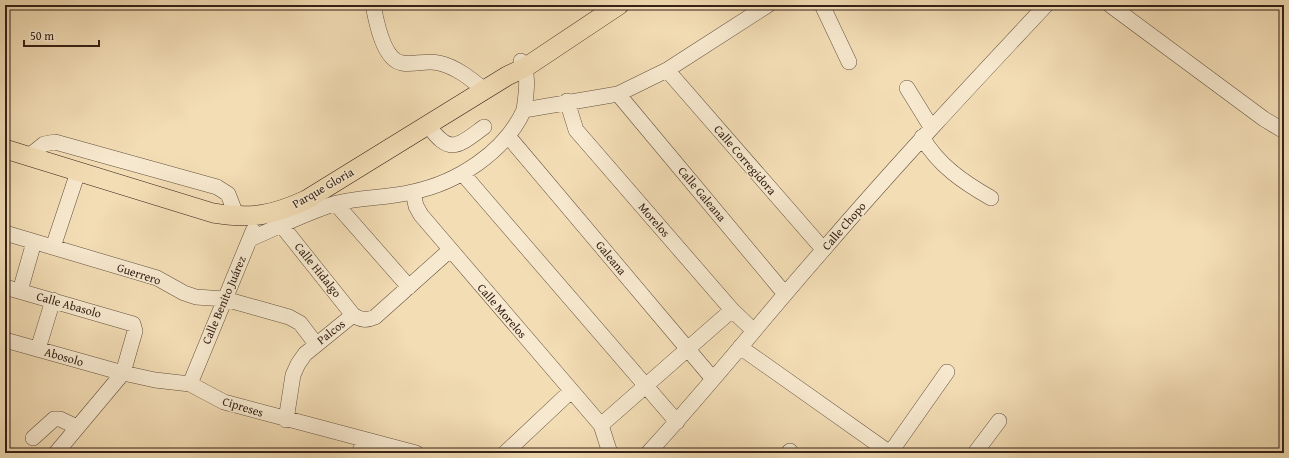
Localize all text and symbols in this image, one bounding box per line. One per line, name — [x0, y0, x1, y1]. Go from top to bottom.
scale bar — [24, 22, 99, 48]
text: 50 m — [30, 27, 54, 44]
street label: Calle Corregidora — [710, 121, 781, 199]
street label: Parque Gloria — [289, 163, 357, 212]
street label: Calle Galeana — [674, 163, 731, 225]
street label: Calle Chopo — [818, 198, 869, 254]
street label: Morelos — [635, 199, 674, 241]
street label: Galeana — [592, 237, 631, 279]
street label: Calle Hidalgo — [291, 239, 346, 301]
street label: Calle Benito Juárez — [197, 253, 250, 347]
street label: Guerrero — [115, 258, 163, 289]
street label: Calle Morelos — [474, 280, 531, 342]
street label: Calle Abasolo — [35, 287, 104, 322]
street label: Palcos — [313, 315, 349, 348]
street label: Abosolo — [43, 343, 86, 370]
street label: Cipreses — [221, 392, 266, 421]

